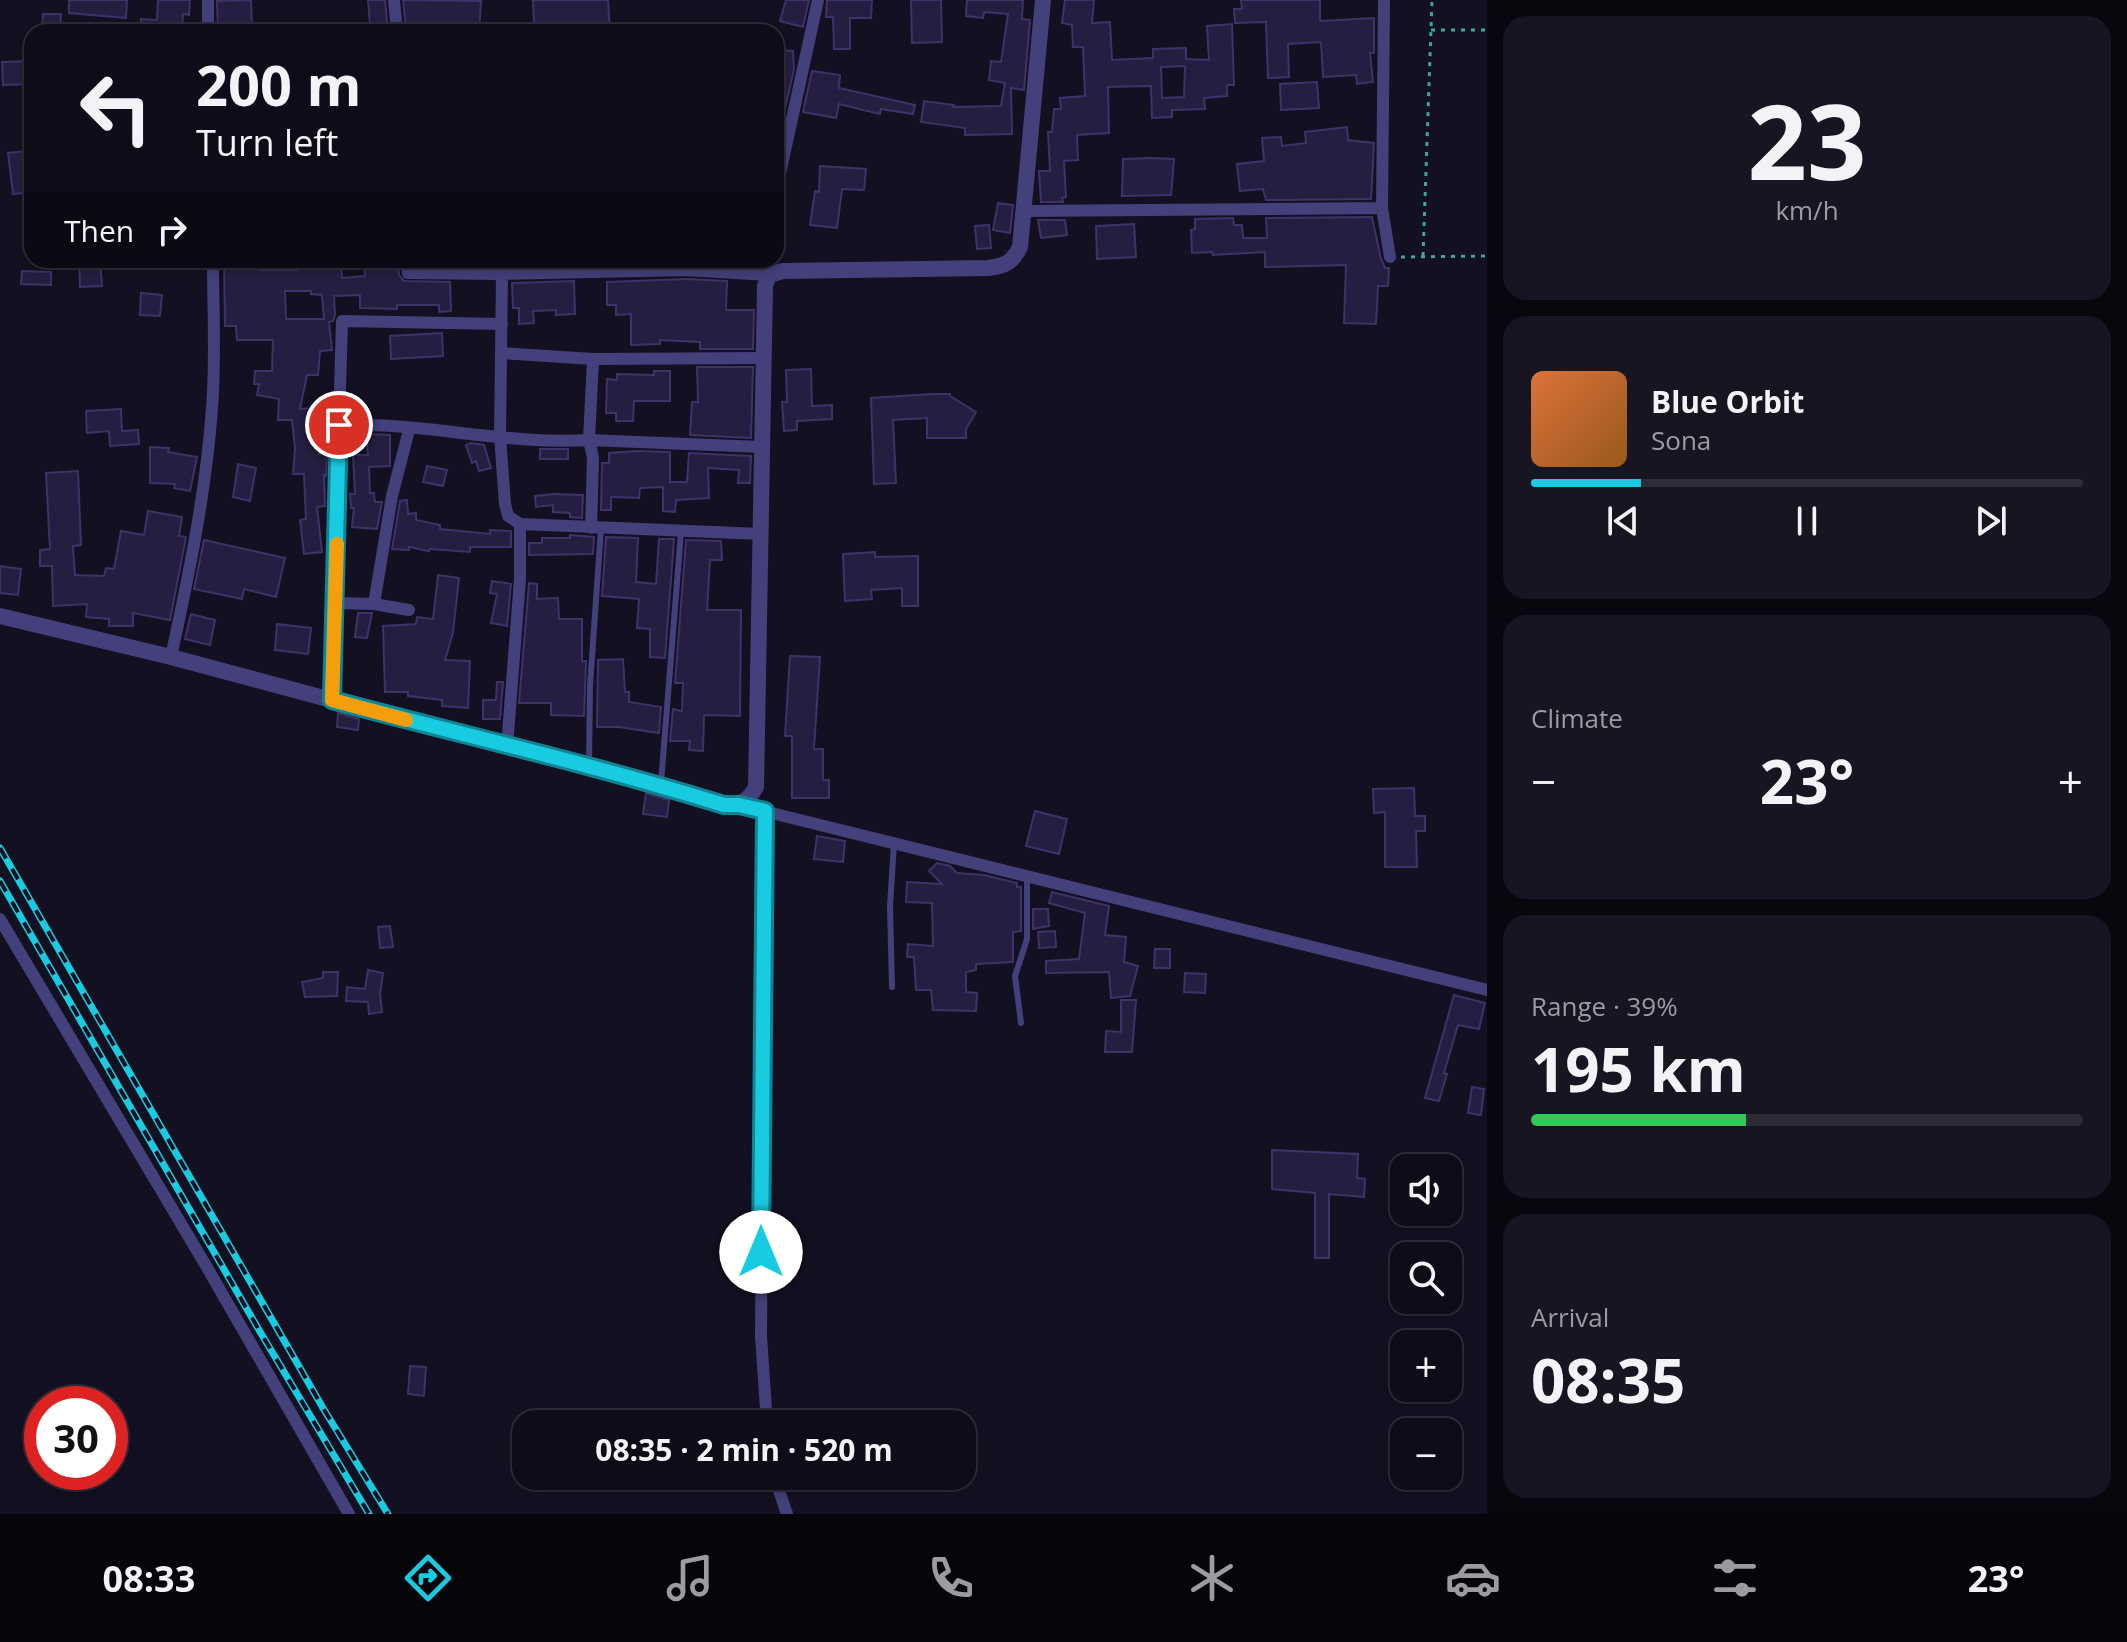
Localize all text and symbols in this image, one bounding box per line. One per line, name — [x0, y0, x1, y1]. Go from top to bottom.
text: 200 m — [196, 46, 362, 122]
icon: left — [64, 56, 168, 160]
text: 23 — [1748, 69, 1866, 210]
text: Turn left — [196, 118, 338, 167]
text: km/h — [1775, 192, 1839, 228]
icon: right — [150, 208, 194, 252]
text: Then — [64, 210, 134, 251]
text: Blue Orbit — [1651, 381, 1804, 422]
pin — [305, 391, 373, 459]
icon: arrive — [317, 403, 361, 447]
text: Sona — [1651, 422, 1711, 458]
icon: previous — [1601, 499, 1645, 543]
icon: pause — [1785, 499, 1829, 543]
icon: next — [1969, 499, 2013, 543]
text: Climate — [1531, 700, 1623, 736]
text: 23° — [1760, 740, 1854, 822]
text: − — [1531, 751, 1556, 811]
text: + — [2058, 751, 2083, 811]
text: Range · 39% — [1531, 988, 1678, 1024]
text: 195 km — [1531, 1028, 1746, 1110]
map controls — [1390, 1154, 1462, 1490]
button: sound — [1390, 1154, 1462, 1226]
position arrow — [719, 1210, 803, 1294]
button: search — [1390, 1242, 1462, 1314]
text: Arrival — [1531, 1299, 1609, 1335]
button: + — [1390, 1330, 1462, 1402]
text: 08:35 — [1531, 1339, 1685, 1421]
speed limit sign: 30 — [24, 1386, 128, 1490]
button: − — [1390, 1418, 1462, 1490]
text: 08:35 · 2 min · 520 m — [595, 1429, 893, 1470]
icon: directions — [400, 1550, 456, 1606]
icon: music — [662, 1550, 718, 1606]
icon: phone — [923, 1550, 979, 1606]
icon: climate — [1184, 1550, 1240, 1606]
icon: car — [1445, 1550, 1501, 1606]
icon: filters — [1707, 1550, 1763, 1606]
text: 08:33 — [103, 1554, 195, 1603]
text: 23° — [1968, 1554, 2024, 1603]

